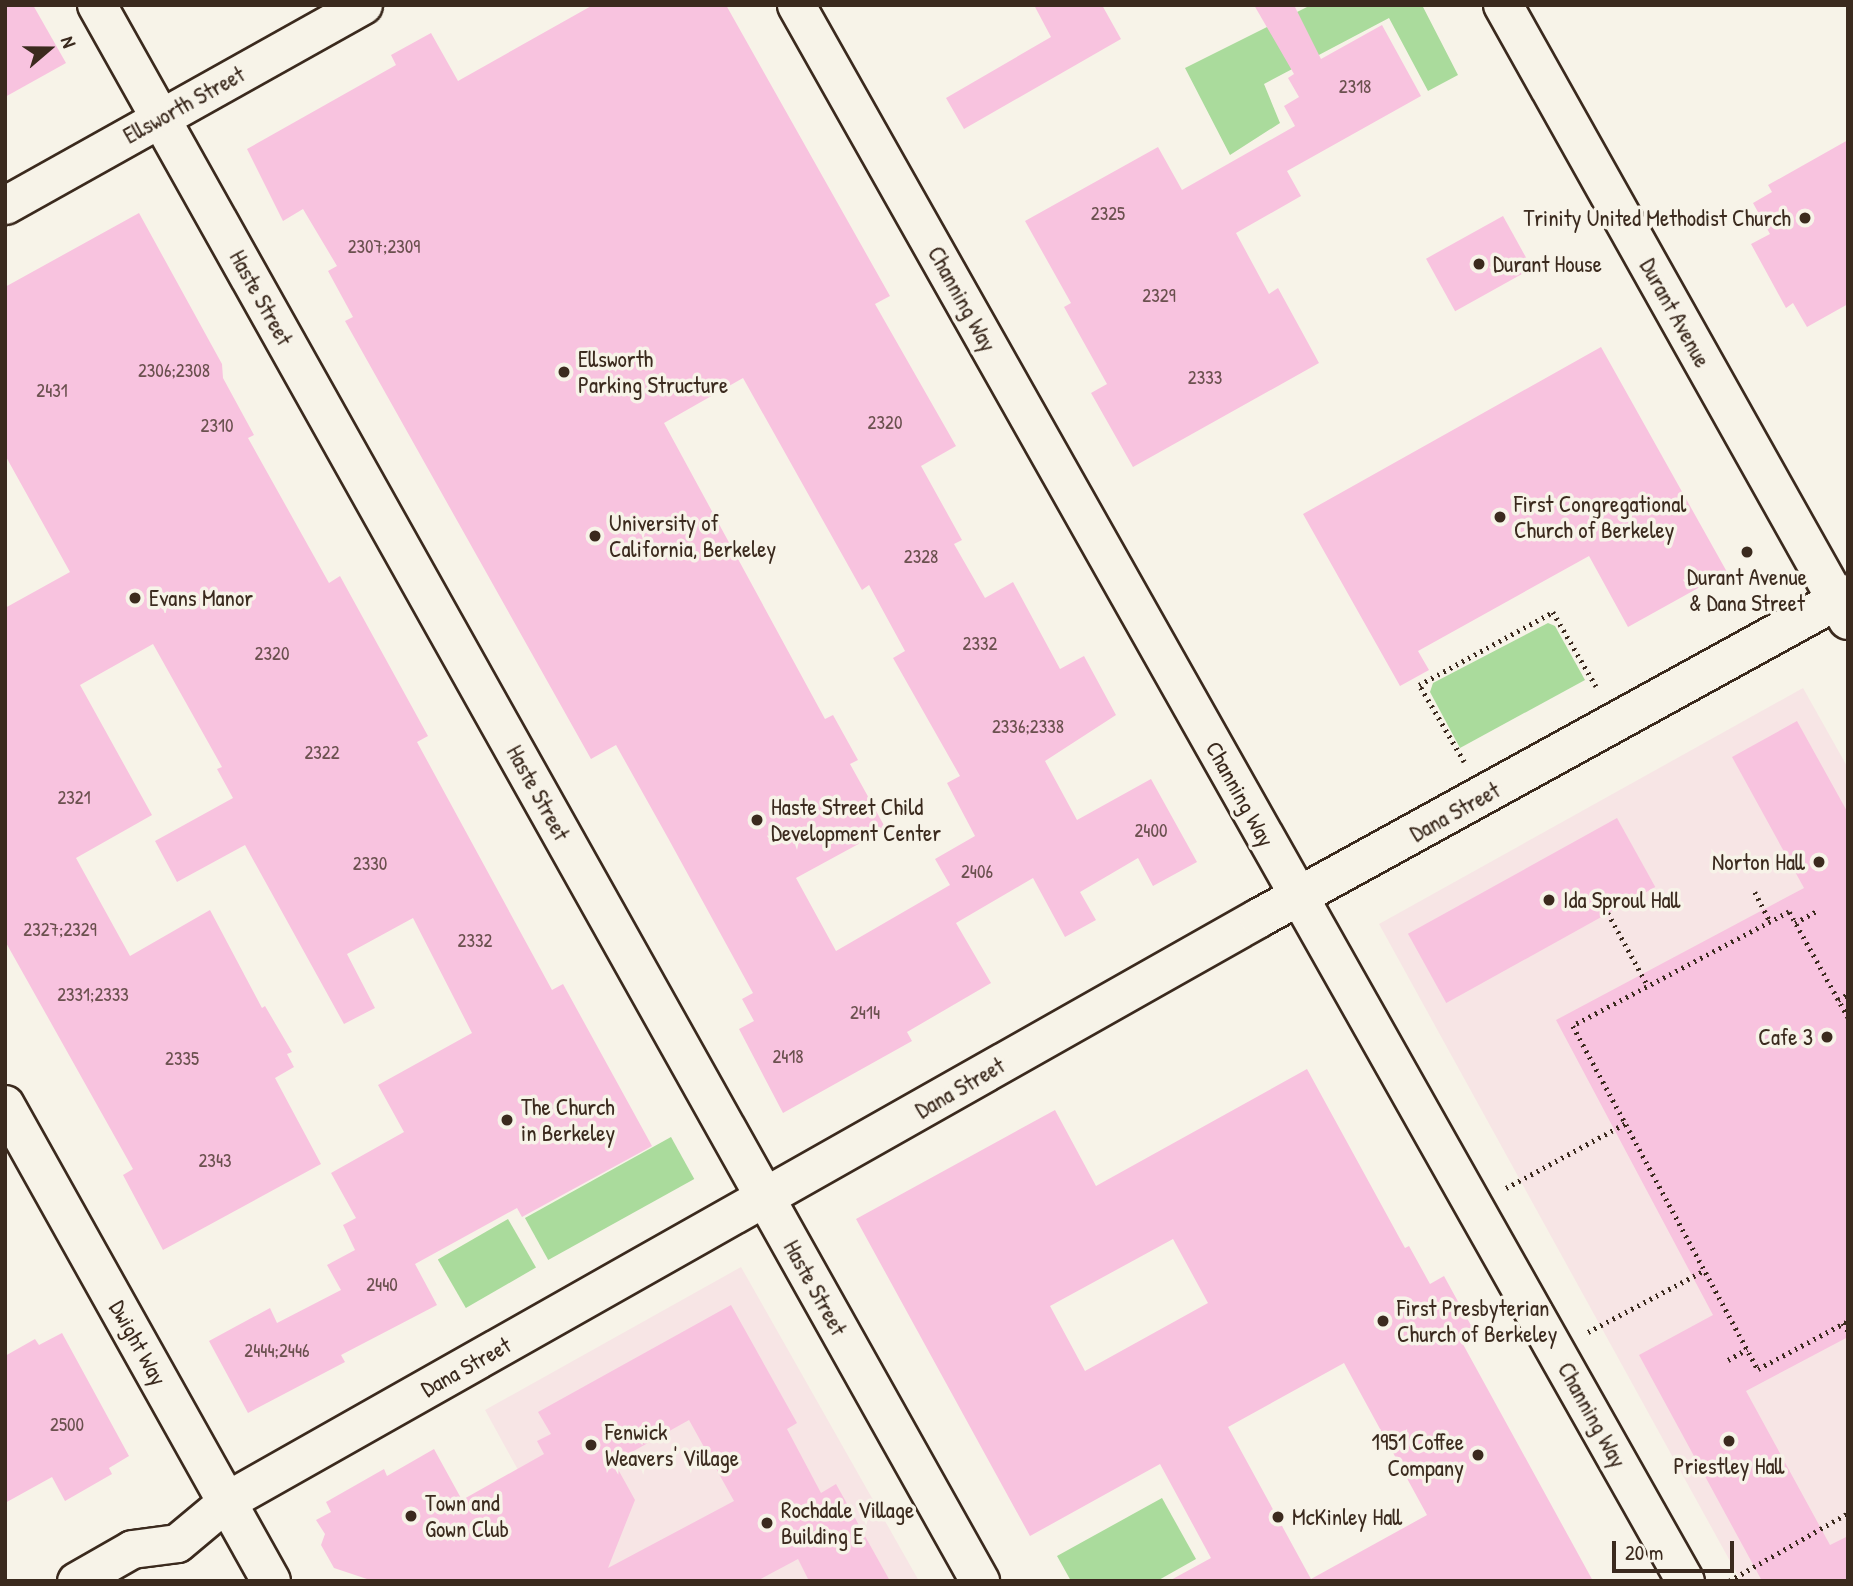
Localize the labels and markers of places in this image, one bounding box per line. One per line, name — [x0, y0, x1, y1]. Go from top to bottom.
place label: Trinity United Methodist Church — [1523, 204, 1791, 232]
marker: Trinity United Methodist Church — [1797, 210, 1813, 226]
place label: Durant House — [1493, 250, 1602, 278]
marker: Durant House — [1471, 256, 1487, 272]
place label: Ellsworth Parking Structure — [578, 345, 728, 399]
marker: Ellsworth Parking Structure — [556, 364, 572, 380]
place label: First Congregational Church of Berkeley — [1514, 490, 1686, 544]
place label: University of California, Berkeley — [609, 509, 776, 563]
marker: First Congregational Church of Berkeley — [1492, 509, 1508, 525]
marker: University of California, Berkeley — [587, 528, 603, 544]
marker: Durant Avenue & Dana Street — [1739, 544, 1755, 560]
place label: Durant Avenue & Dana Street — [1687, 563, 1807, 617]
place label: Evans Manor — [149, 584, 253, 612]
marker: Evans Manor — [127, 590, 143, 606]
place label: Haste Street Child Development Center — [771, 793, 941, 847]
marker: Haste Street Child Development Center — [749, 812, 765, 828]
place label: Norton Hall — [1712, 848, 1805, 876]
marker: Norton Hall — [1811, 854, 1827, 870]
place label: Ida Sproul Hall — [1563, 886, 1681, 914]
marker: Ida Sproul Hall — [1541, 892, 1557, 908]
place label: Cafe 3 — [1758, 1023, 1813, 1051]
marker: Cafe 3 — [1819, 1029, 1835, 1045]
place label: The Church in Berkeley — [521, 1093, 615, 1147]
marker: The Church in Berkeley — [499, 1112, 515, 1128]
place label: First Presbyterian Church of Berkeley — [1397, 1294, 1557, 1348]
marker: First Presbyterian Church of Berkeley — [1375, 1313, 1391, 1329]
place label: Fenwick Weavers' Village — [605, 1418, 739, 1472]
place label: 1951 Coffee Company — [1372, 1428, 1464, 1482]
marker: Priestley Hall — [1721, 1433, 1737, 1449]
marker: Fenwick Weavers' Village — [583, 1437, 599, 1453]
marker: 1951 Coffee Company — [1470, 1447, 1486, 1463]
place label: Priestley Hall — [1674, 1452, 1784, 1480]
place label: Town and Gown Club — [425, 1489, 509, 1543]
place label: Rochdale Village Building E — [781, 1496, 914, 1550]
place label: McKinley Hall — [1292, 1503, 1402, 1531]
marker: Town and Gown Club — [403, 1508, 419, 1524]
marker: McKinley Hall — [1270, 1509, 1286, 1525]
marker: Rochdale Village Building E — [759, 1515, 775, 1531]

